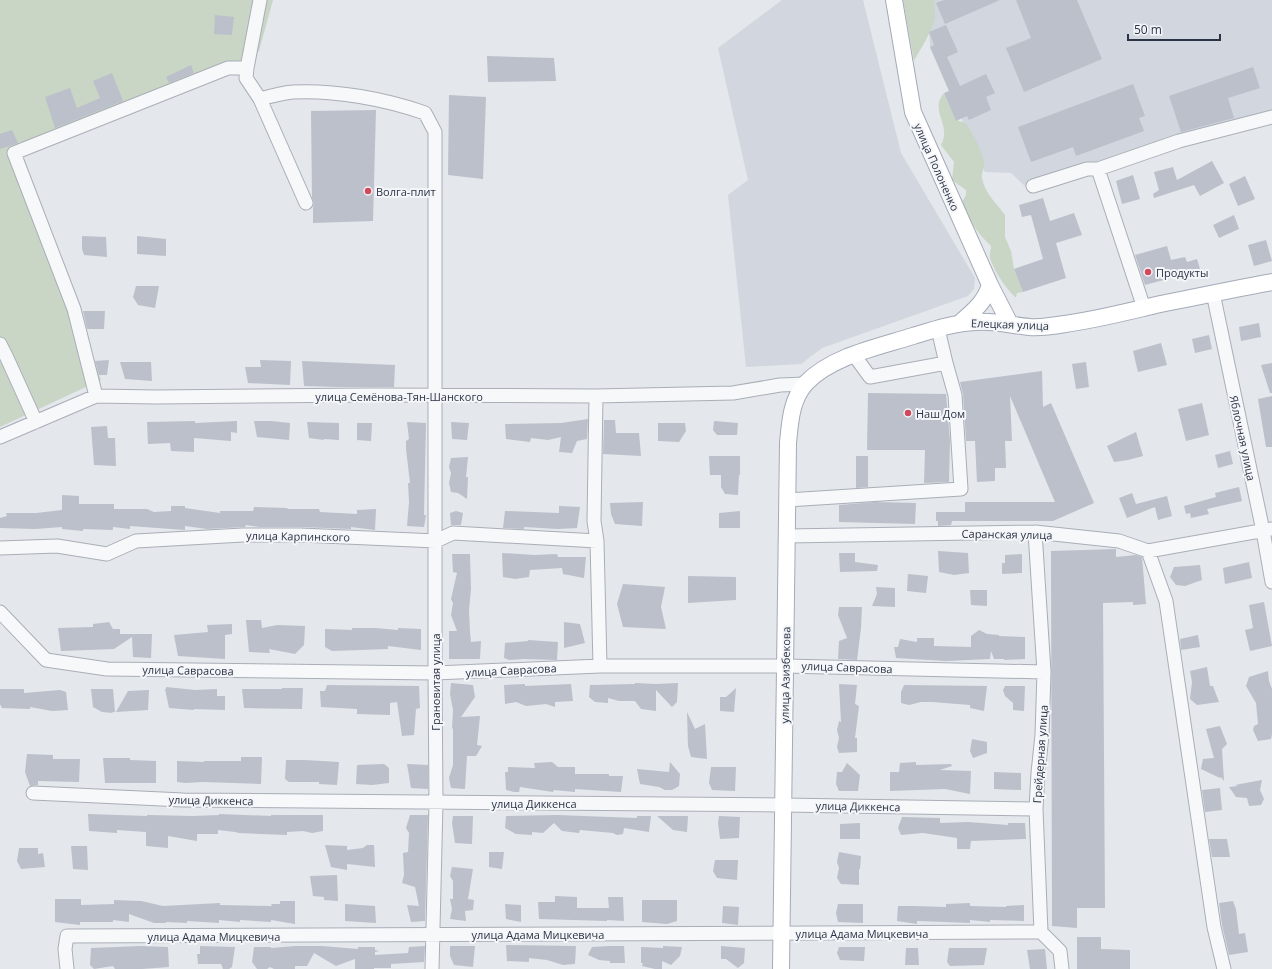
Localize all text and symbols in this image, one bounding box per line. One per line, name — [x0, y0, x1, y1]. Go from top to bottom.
scale bar — [1128, 16, 1220, 42]
text: 50 m — [1134, 21, 1162, 38]
street label: улица Полоненко — [911, 121, 963, 214]
place label: Волга-плит — [376, 184, 436, 199]
marker: Волга-плит — [363, 186, 373, 196]
place label: Продукты — [1156, 265, 1209, 280]
marker: Продукты — [1143, 267, 1153, 277]
street label: Елецкая улица — [971, 315, 1049, 333]
street label: улица Семёнова-Тян-Шанского — [315, 389, 483, 404]
street label: Яблочная улица — [1227, 394, 1259, 482]
place label: Наш Дом — [916, 406, 965, 421]
marker: Наш Дом — [903, 408, 913, 418]
street label: Саранская улица — [962, 526, 1052, 542]
street label: улица Карпинского — [246, 528, 350, 544]
street label: улица Азизбекова — [777, 627, 793, 723]
street label: Грановитая улица — [428, 633, 443, 731]
street label: улица Саврасова — [801, 658, 893, 676]
street label: улица Саврасова — [465, 660, 557, 680]
street label: улица Саврасова — [142, 662, 234, 678]
street label: Грейдерная улица — [1029, 704, 1051, 804]
street label: улица Диккенса — [168, 792, 254, 808]
street label: улица Диккенса — [491, 796, 577, 811]
street label: улица Диккенса — [815, 798, 901, 814]
street label: улица Адама Мицкевича — [796, 926, 928, 941]
street label: улица Адама Мицкевича — [472, 927, 604, 942]
street label: улица Адама Мицкевича — [148, 929, 280, 944]

